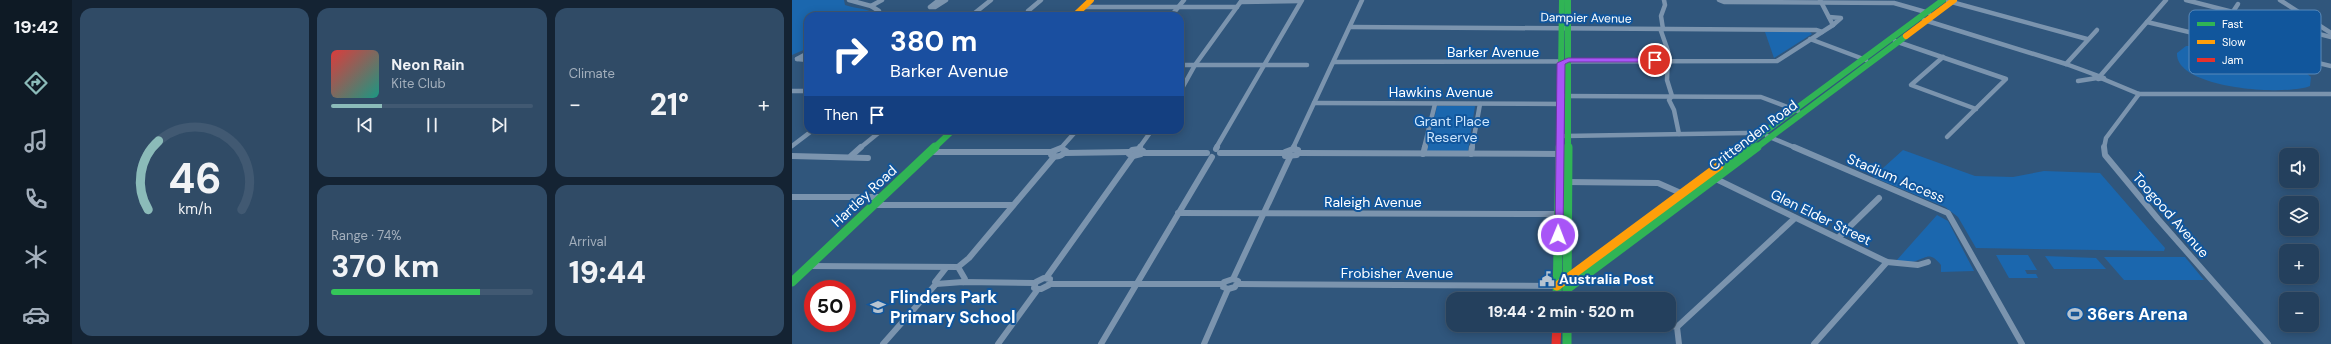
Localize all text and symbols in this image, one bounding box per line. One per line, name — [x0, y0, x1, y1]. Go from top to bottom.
street label: Dampier Avenue — [1540, 9, 1632, 27]
legend — [2189, 10, 2321, 74]
text: 19:42 — [14, 15, 58, 39]
text: Fast — [2222, 17, 2243, 31]
text: 380 m — [890, 23, 977, 60]
icon: right — [824, 28, 876, 80]
text: Slow — [2222, 35, 2246, 49]
street label: Barker Avenue — [1447, 43, 1539, 61]
pin — [1638, 43, 1672, 77]
icon: arrive — [1644, 49, 1666, 71]
text: Jam — [2222, 53, 2243, 67]
text: Neon Rain — [391, 55, 465, 75]
text: Barker Avenue — [890, 59, 1009, 83]
text: Climate — [569, 65, 615, 82]
icon: directions — [22, 69, 50, 97]
text: Kite Club — [391, 75, 446, 92]
street label: Hawkins Avenue — [1389, 83, 1493, 101]
text: 21° — [650, 85, 689, 124]
text: − — [569, 90, 581, 119]
text: + — [758, 90, 770, 119]
street label: Crittenden Road — [1705, 96, 1801, 174]
icon: arrive — [866, 104, 888, 126]
text: Then — [824, 105, 858, 125]
park label: Grant Place Reserve — [1414, 112, 1490, 146]
icon: previous — [354, 114, 376, 136]
icon: pause — [421, 114, 443, 136]
icon: next — [488, 114, 510, 136]
icon: music — [22, 127, 50, 155]
map controls — [2279, 148, 2319, 332]
button: sound — [2279, 148, 2319, 188]
street label: Stadium Access — [1844, 149, 1948, 207]
text: 46 — [168, 152, 221, 206]
street label: Hartley Road — [828, 161, 900, 231]
street label: Toogood Avenue — [2129, 169, 2213, 261]
icon: phone — [22, 185, 50, 213]
street label: Glen Elder Street — [1768, 185, 1874, 249]
street label: Raleigh Avenue — [1324, 193, 1422, 211]
button: layers — [2279, 196, 2319, 236]
text: km/h — [178, 200, 212, 218]
position arrow — [1537, 214, 1579, 256]
text: Range · 74% — [331, 227, 402, 244]
text: Arrival — [569, 233, 607, 250]
icon: climate — [22, 243, 50, 271]
button: + — [2279, 244, 2319, 284]
text: 370 km — [331, 247, 439, 286]
text: 19:44 — [569, 253, 646, 292]
street label: Frobisher Avenue — [1341, 264, 1453, 282]
public building icon: Australia Post — [1538, 270, 1556, 288]
place label: Australia Post — [1559, 270, 1654, 288]
speed limit sign: 50 — [804, 280, 856, 332]
place label: Flinders Park Primary School — [890, 286, 1016, 328]
button: − — [2279, 292, 2319, 332]
school or university icon: Flinders Park Primary School — [869, 298, 887, 316]
icon: car — [22, 301, 50, 329]
text: 19:44 · 2 min · 520 m — [1488, 302, 1634, 322]
place label: 36ers Arena — [2087, 303, 2188, 325]
sports icon: 36ers Arena — [2066, 305, 2084, 323]

